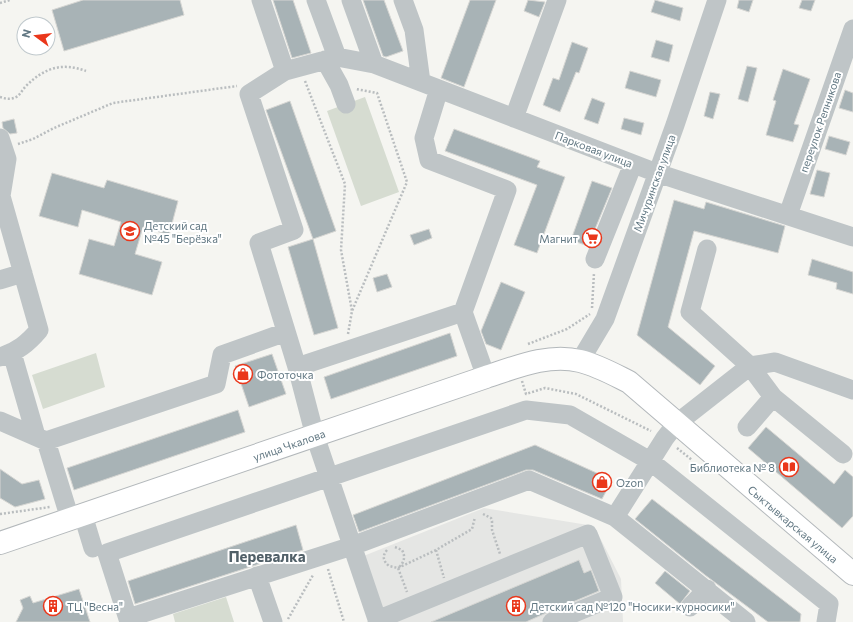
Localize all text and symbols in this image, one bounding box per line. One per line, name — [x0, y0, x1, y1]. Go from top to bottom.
north arrow — [16, 16, 56, 56]
text: N — [19, 28, 33, 39]
street label: переулок Репникова — [797, 70, 843, 174]
street label: Парковая улица — [553, 128, 635, 170]
street label: Мичуринская улица — [630, 133, 678, 233]
place label: Детский сад №45 "Берёзка" — [144, 219, 222, 245]
school or university icon: Детский сад №45 "Берёзка" — [119, 220, 141, 242]
supermarket icon: Магнит — [581, 227, 603, 249]
place label: Магнит — [539, 232, 578, 245]
shop icon: Фототочка — [232, 363, 254, 385]
place label: Фототочка — [257, 368, 314, 381]
street label: улица Чкалова — [251, 427, 327, 463]
library icon: Библиотека № 8 — [778, 456, 800, 478]
place label: Библиотека № 8 — [690, 461, 775, 474]
shop icon: Ozon — [591, 471, 613, 493]
place label: Ozon — [616, 476, 643, 489]
street label: Сыктывкарская улица — [745, 483, 841, 565]
district label: Перевалка — [228, 547, 306, 565]
building icon: ТЦ "Весна" — [42, 595, 64, 617]
building icon: Детский сад №120 "Носики-курносики" — [505, 595, 527, 617]
place label: ТЦ "Весна" — [67, 600, 123, 613]
place label: Детский сад №120 "Носики-курносики" — [530, 600, 735, 613]

